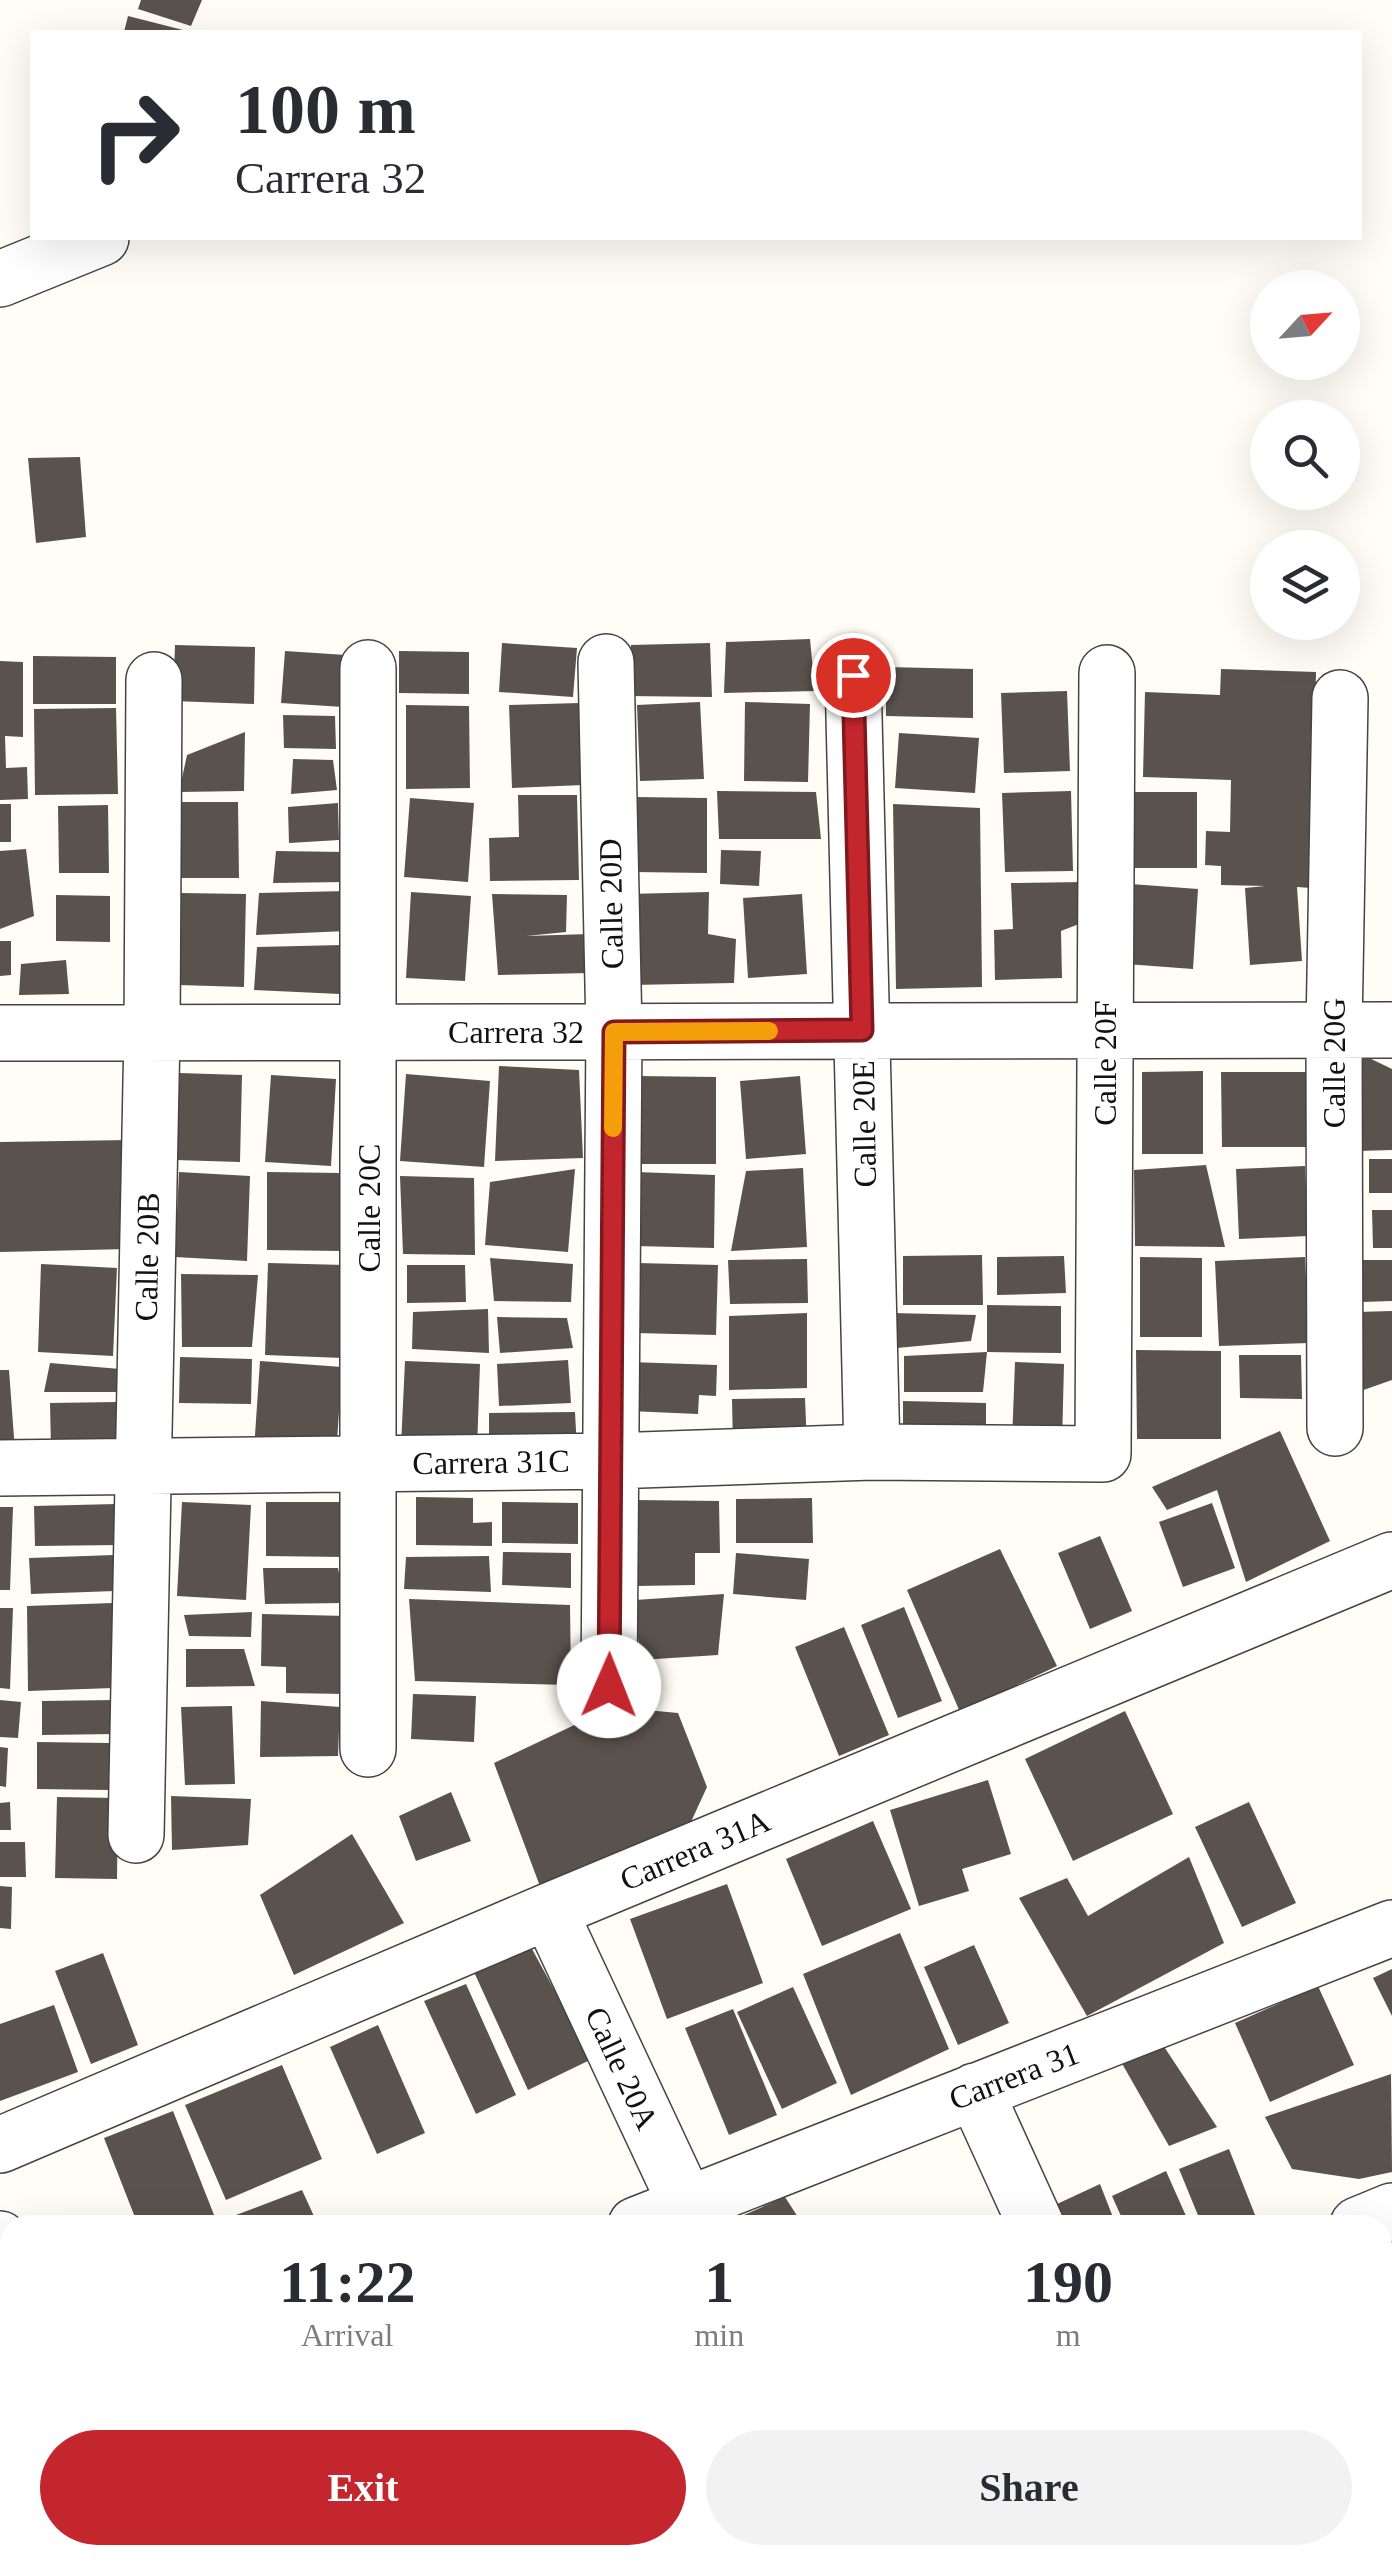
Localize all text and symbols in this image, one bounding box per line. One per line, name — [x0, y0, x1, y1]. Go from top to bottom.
icon: right — [70, 70, 200, 200]
text: 100 m — [235, 71, 416, 148]
text: Carrera 32 — [235, 153, 426, 203]
north arrow — [1250, 270, 1360, 380]
map controls — [1250, 270, 1360, 640]
button: search — [1250, 400, 1360, 510]
button: layers — [1250, 530, 1360, 640]
pin — [811, 633, 896, 718]
icon: arrive — [826, 648, 881, 703]
street label: Calle 20D — [592, 838, 630, 970]
street label: Calle 20G — [1316, 998, 1352, 1128]
street label: Calle 20F — [1087, 1000, 1123, 1126]
street label: Carrera 32 — [448, 1014, 584, 1050]
street label: Calle 20E — [845, 1060, 883, 1188]
street label: Calle 20C — [351, 1144, 387, 1272]
street label: Calle 20B — [128, 1192, 166, 1322]
street label: Carrera 31C — [412, 1443, 570, 1481]
position arrow — [557, 1634, 661, 1738]
street label: Carrera 31A — [615, 1802, 775, 1898]
street label: Calle 20A — [578, 2001, 666, 2135]
street label: Carrera 31 — [944, 2035, 1084, 2117]
text: 11:22 — [279, 2249, 416, 2315]
text: 1 — [704, 2249, 734, 2315]
text: 190 — [1023, 2249, 1113, 2315]
text: Arrival — [301, 2317, 393, 2353]
text: min — [694, 2317, 744, 2353]
text: m — [1056, 2317, 1081, 2353]
button: Exit — [40, 2430, 686, 2545]
button: Share — [706, 2430, 1352, 2545]

